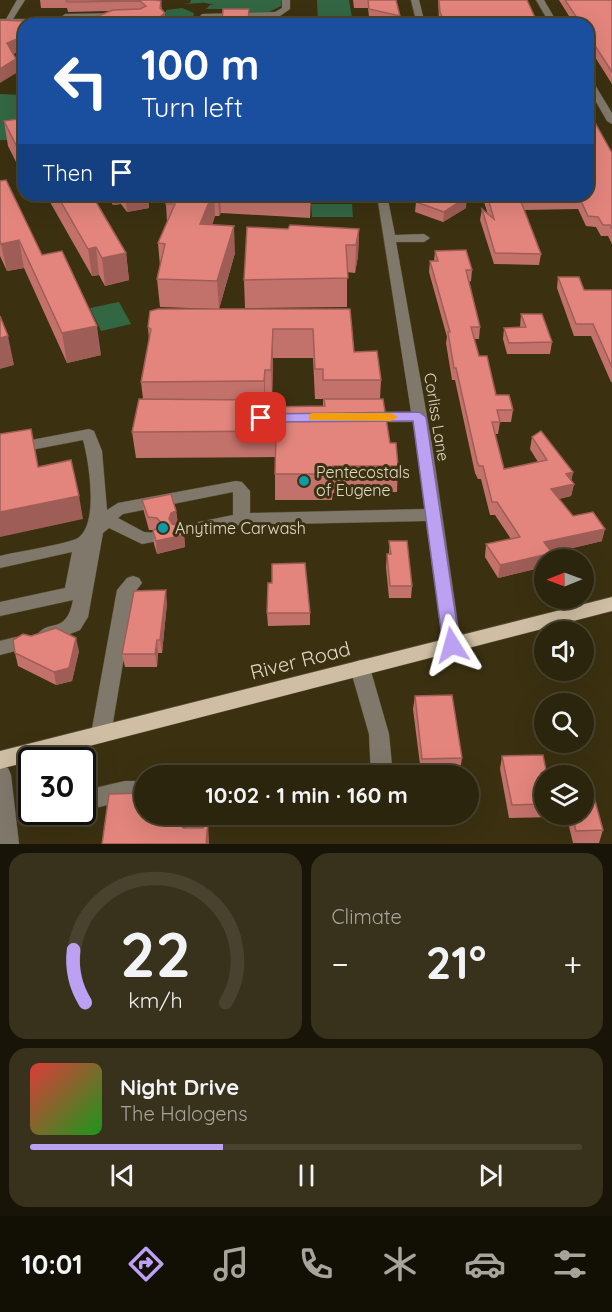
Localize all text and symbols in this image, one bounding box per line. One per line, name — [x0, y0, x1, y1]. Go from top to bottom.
text: 100 m — [141, 38, 259, 91]
icon: left — [42, 42, 120, 120]
text: Turn left — [141, 90, 243, 124]
icon: arrive — [105, 156, 138, 189]
text: Then — [42, 159, 93, 187]
street label: Corliss Lane — [420, 371, 454, 463]
pin — [235, 392, 286, 443]
icon: arrive — [244, 401, 277, 434]
place label: Pentecostals of Eugene — [316, 462, 410, 500]
marker: Pentecostals of Eugene — [297, 474, 311, 488]
place label: Anytime Carwash — [175, 518, 306, 538]
marker: Anytime Carwash — [156, 521, 170, 535]
north arrow — [534, 549, 594, 609]
map controls — [534, 549, 594, 825]
position arrow — [420, 613, 484, 677]
button: sound — [534, 621, 594, 681]
street label: River Road — [247, 636, 353, 684]
button: search — [534, 693, 594, 753]
speed limit sign: 30 — [18, 747, 96, 825]
button: layers — [534, 765, 594, 825]
text: 10:02 · 1 min · 160 m — [205, 781, 408, 809]
text: Climate — [332, 904, 402, 929]
text: 22 — [120, 915, 191, 993]
text: 21° — [426, 934, 486, 990]
text: − — [332, 943, 349, 984]
text: + — [563, 943, 582, 984]
text: km/h — [128, 987, 182, 1013]
text: Night Drive — [120, 1073, 239, 1101]
text: The Halogens — [120, 1101, 248, 1126]
icon: previous — [106, 1159, 139, 1192]
icon: pause — [290, 1159, 323, 1192]
icon: next — [474, 1159, 507, 1192]
icon: directions — [125, 1243, 167, 1285]
icon: music — [210, 1243, 252, 1285]
icon: phone — [295, 1243, 337, 1285]
icon: climate — [379, 1243, 421, 1285]
icon: car — [464, 1243, 506, 1285]
icon: filters — [549, 1243, 591, 1285]
text: 10:01 — [21, 1247, 83, 1281]

